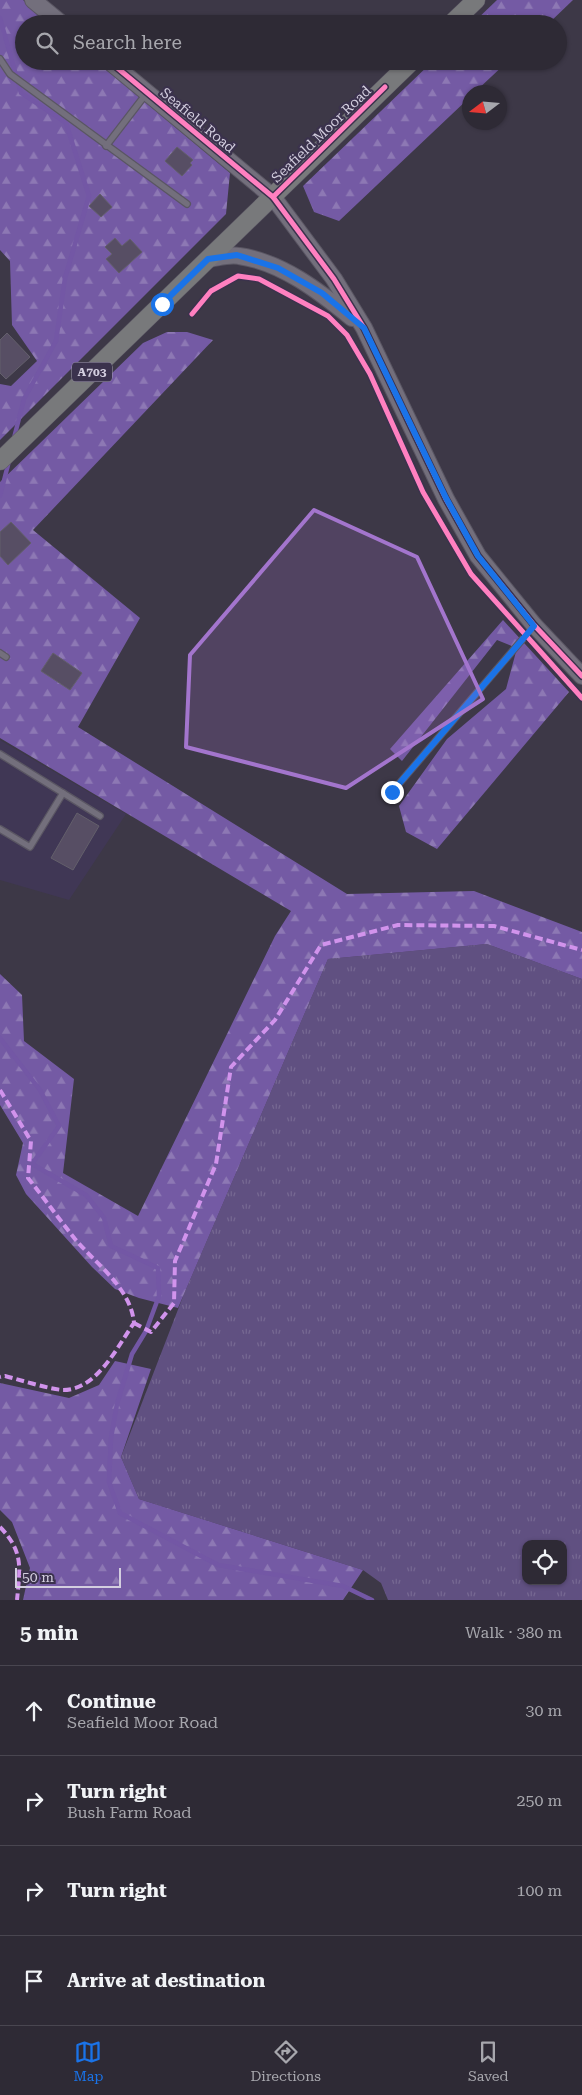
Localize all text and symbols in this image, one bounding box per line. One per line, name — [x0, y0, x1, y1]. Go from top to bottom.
search box — [15, 15, 567, 70]
icon: search — [33, 29, 61, 57]
text: Search here — [73, 31, 182, 54]
street label: Seafield Moor Road — [268, 82, 374, 186]
street label: Seafield Road — [157, 84, 239, 156]
north arrow — [462, 85, 507, 130]
route start — [151, 293, 174, 316]
road number: A703 — [72, 362, 112, 382]
route end — [381, 781, 404, 804]
map controls — [522, 1540, 567, 1585]
button: locate — [522, 1540, 567, 1585]
scale bar — [15, 1565, 121, 1588]
text: 50 m — [22, 1569, 54, 1585]
text: 5 min — [20, 1621, 78, 1645]
text: Walk · 380 m — [465, 1623, 562, 1642]
text: Continue — [67, 1690, 156, 1713]
icon: ahead — [20, 1697, 48, 1725]
text: 30 m — [525, 1701, 562, 1720]
text: Seafield Moor Road — [67, 1713, 218, 1732]
text: Turn right — [67, 1780, 167, 1803]
icon: right — [20, 1787, 48, 1815]
text: 250 m — [516, 1791, 562, 1810]
text: Bush Farm Road — [67, 1803, 192, 1822]
icon: right — [20, 1877, 48, 1905]
text: Turn right — [67, 1879, 167, 1902]
text: 100 m — [516, 1881, 562, 1900]
icon: arrive — [20, 1967, 48, 1995]
text: Arrive at destination — [67, 1969, 265, 1992]
tab: Map — [74, 2038, 103, 2084]
tab: Directions — [250, 2038, 321, 2084]
tab: Saved — [468, 2038, 509, 2084]

